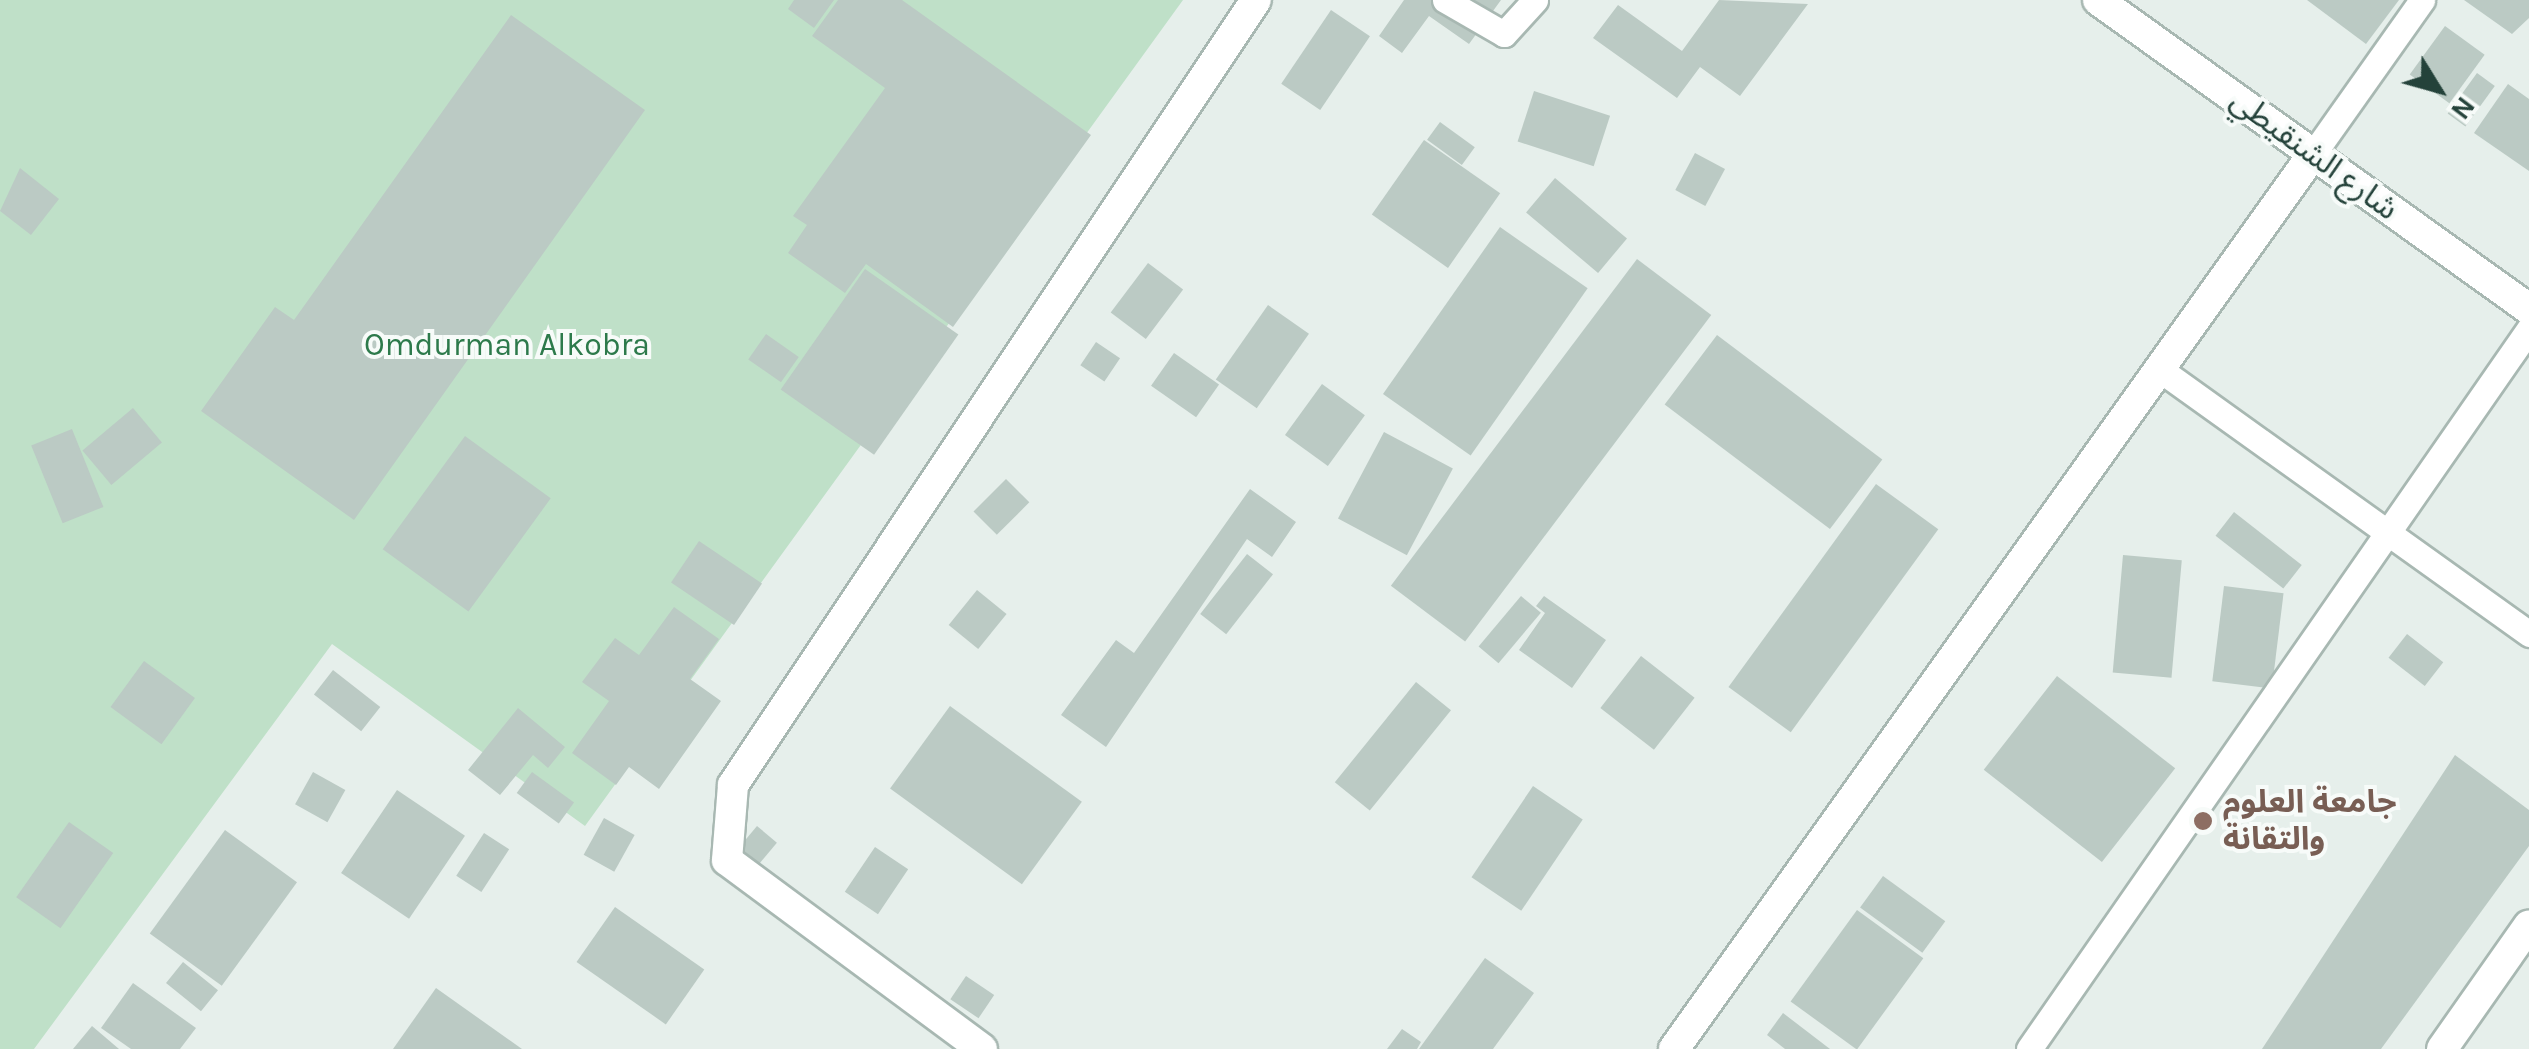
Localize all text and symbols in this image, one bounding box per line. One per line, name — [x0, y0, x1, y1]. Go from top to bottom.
north arrow — [2389, 40, 2489, 140]
street label: شارع الشنقيطي — [2223, 81, 2405, 229]
text: N — [2444, 90, 2483, 126]
park label: Omdurman Alkobra — [364, 326, 650, 364]
place label: جامعة العلوم والتقانة — [2223, 784, 2397, 859]
marker: جامعة العلوم والتقانة — [2192, 810, 2214, 832]

